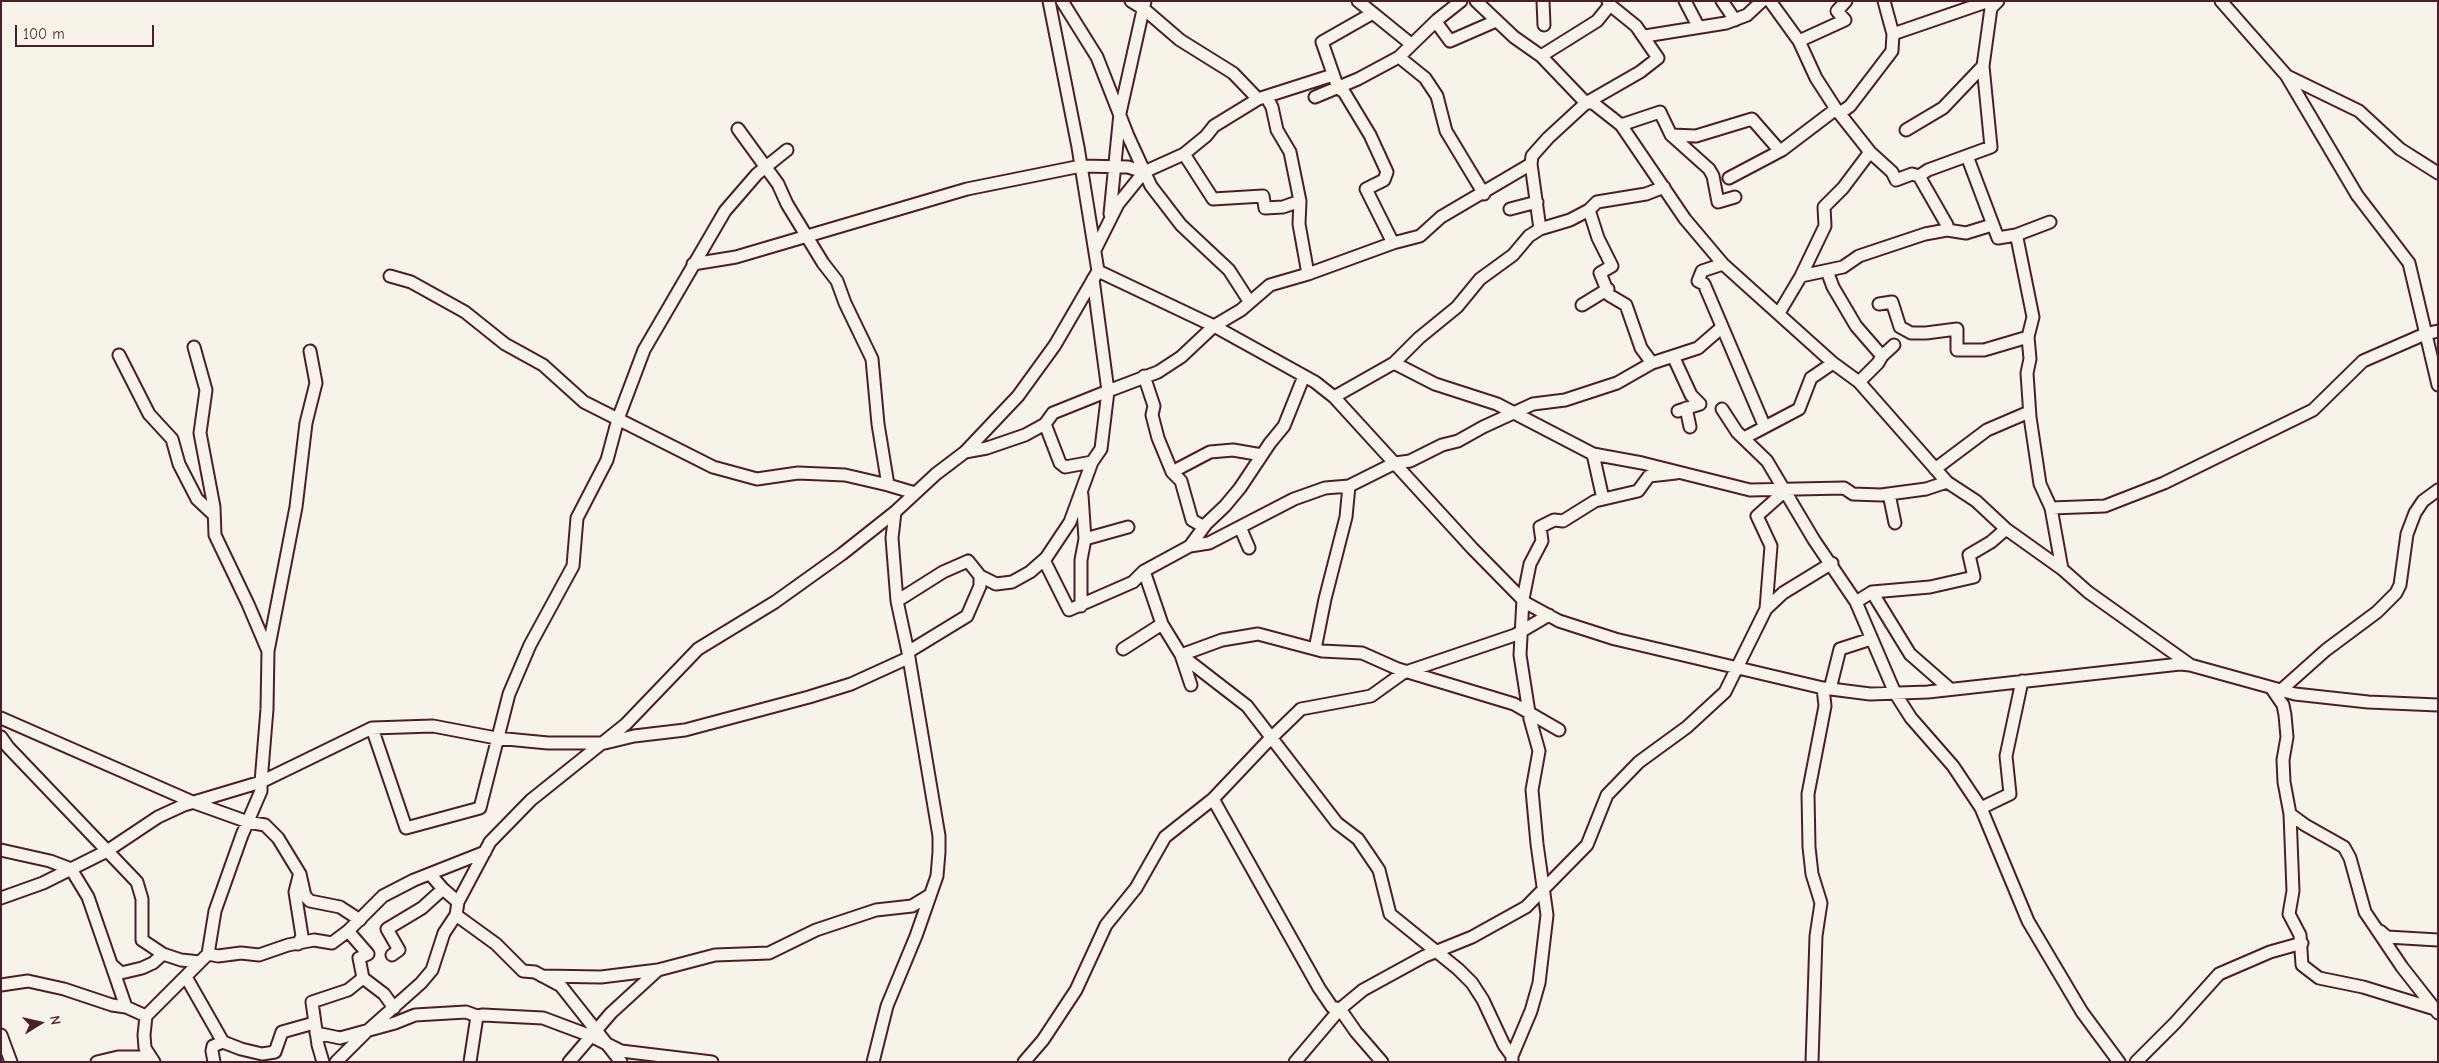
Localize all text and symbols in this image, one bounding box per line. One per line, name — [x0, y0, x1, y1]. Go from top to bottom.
scale bar — [18, 15, 156, 47]
text: 100 m — [23, 25, 65, 43]
north arrow — [15, 998, 65, 1048]
text: N — [46, 1014, 64, 1026]

